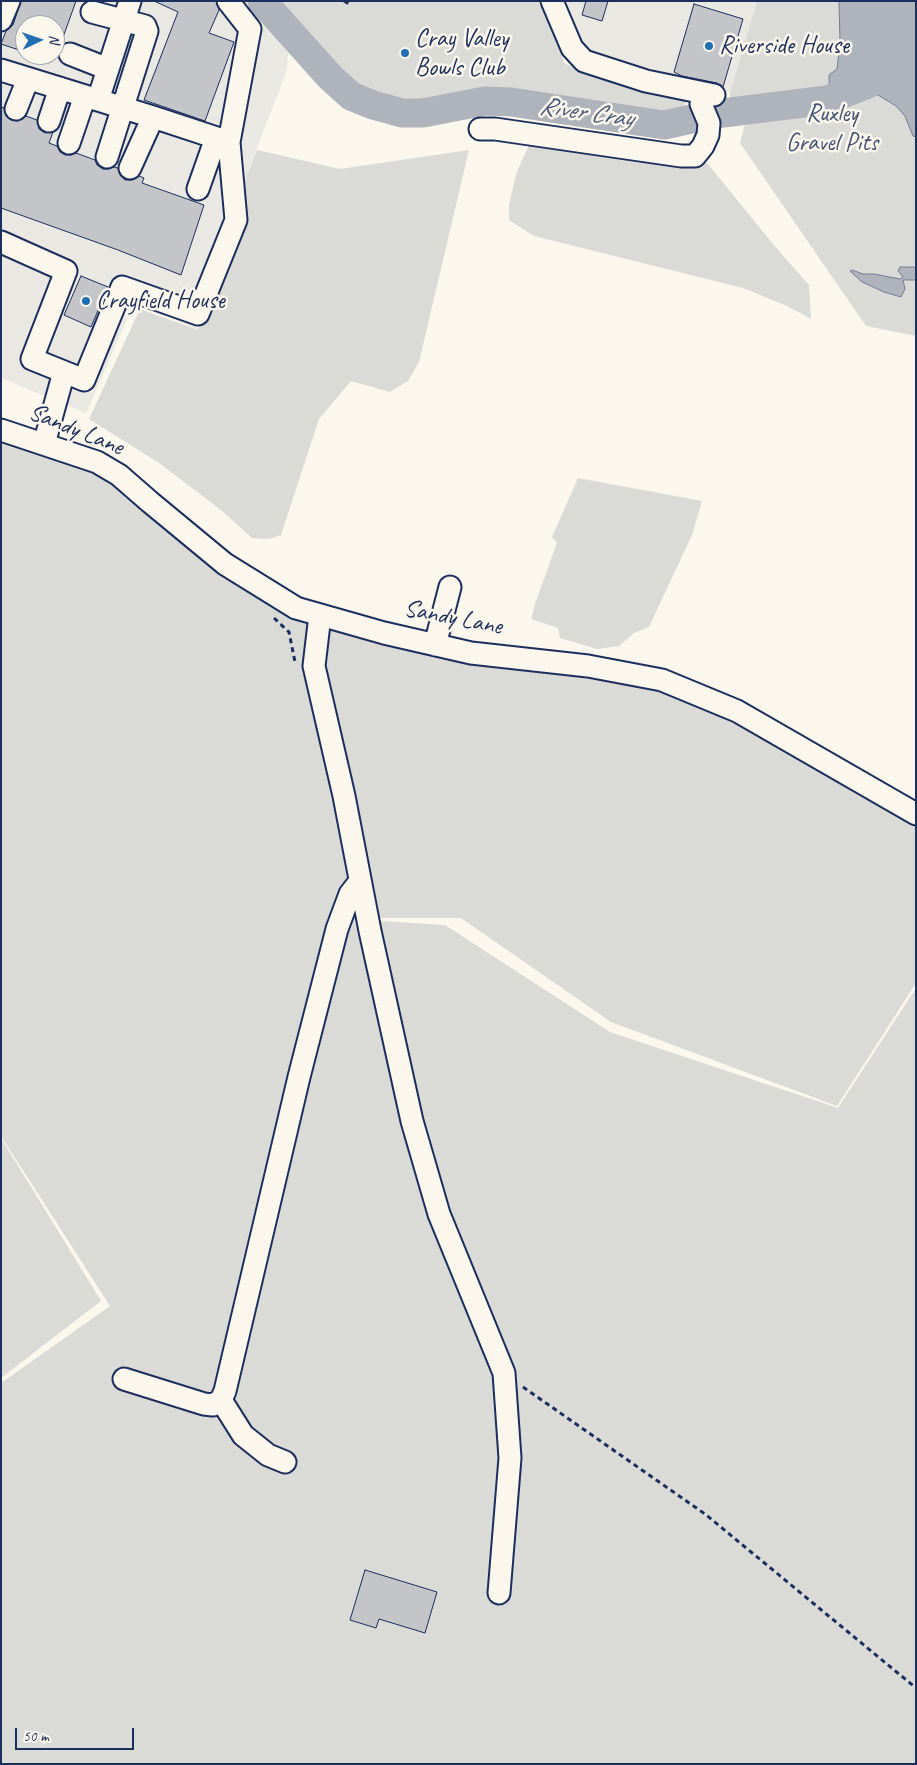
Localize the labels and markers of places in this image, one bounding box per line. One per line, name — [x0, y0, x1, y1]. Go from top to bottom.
place label: Cray Valley Bowls Club — [415, 24, 508, 83]
place label: Riverside House — [719, 31, 849, 61]
marker: Riverside House — [703, 40, 715, 52]
marker: Cray Valley Bowls Club — [399, 47, 411, 59]
place label: Crayfield House — [96, 286, 225, 316]
marker: Crayfield House — [80, 295, 92, 307]

